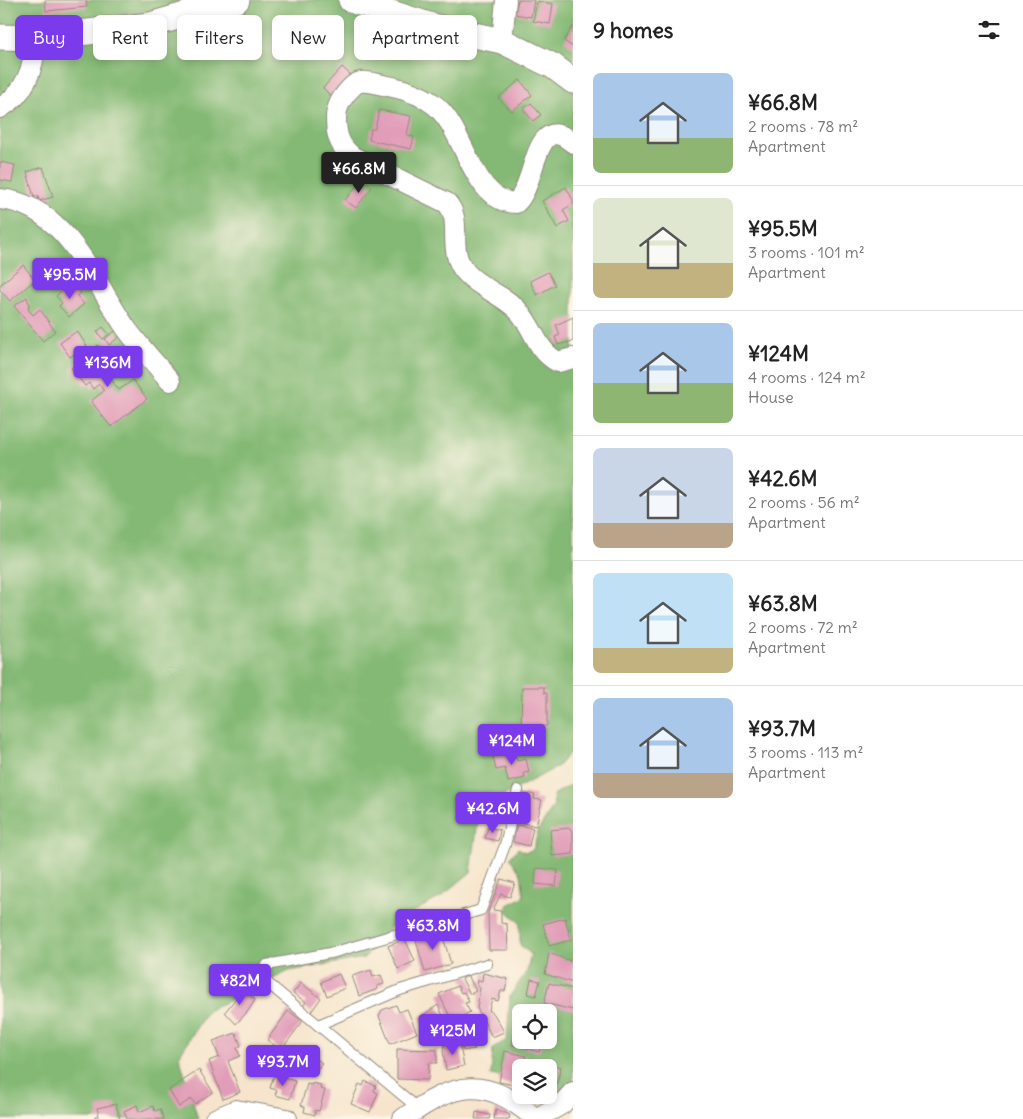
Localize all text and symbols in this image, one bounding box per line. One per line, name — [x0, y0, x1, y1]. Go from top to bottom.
chip: Buy — [15, 15, 83, 60]
chip: Rent — [93, 15, 167, 60]
chip: Filters — [177, 15, 262, 60]
chip: New — [272, 15, 344, 60]
chip: Apartment — [354, 15, 477, 60]
icon: filters — [975, 16, 1003, 44]
text: 9 homes — [593, 17, 673, 44]
text: ¥66.8M — [748, 89, 818, 116]
icon: home — [633, 93, 693, 153]
text: 2 rooms · 78 m² — [748, 116, 858, 136]
text: Apartment — [748, 136, 826, 156]
pin: ¥66.8M — [318, 152, 400, 194]
text: ¥66.8M — [332, 158, 386, 178]
text: ¥95.5M — [748, 215, 818, 242]
icon: home — [633, 218, 693, 278]
text: 3 rooms · 101 m² — [748, 242, 865, 262]
pin: ¥95.5M — [29, 258, 111, 300]
text: Apartment — [748, 262, 826, 282]
text: ¥95.5M — [43, 264, 97, 284]
text: ¥124M — [748, 340, 809, 367]
icon: home — [633, 343, 693, 403]
pin: ¥136M — [73, 346, 143, 388]
text: ¥136M — [84, 352, 132, 372]
text: 4 rooms · 124 m² — [748, 367, 866, 387]
text: House — [748, 387, 794, 407]
text: ¥42.6M — [748, 465, 817, 492]
icon: home — [633, 468, 693, 528]
text: 2 rooms · 56 m² — [748, 492, 860, 512]
text: Apartment — [748, 512, 826, 532]
text: ¥63.8M — [748, 590, 818, 617]
icon: home — [633, 593, 693, 653]
text: 2 rooms · 72 m² — [748, 617, 858, 637]
text: Apartment — [748, 637, 826, 657]
text: ¥93.7M — [748, 715, 816, 742]
icon: home — [633, 718, 693, 778]
pin: ¥124M — [477, 724, 547, 766]
text: ¥124M — [489, 730, 535, 750]
text: 3 rooms · 113 m² — [748, 742, 863, 762]
text: Apartment — [748, 762, 826, 782]
pin: ¥42.6M — [452, 792, 534, 834]
text: ¥42.6M — [467, 798, 519, 818]
pin: ¥63.8M — [392, 908, 474, 951]
text: ¥63.8M — [406, 915, 460, 935]
pin: ¥82M — [210, 964, 270, 1006]
text: ¥82M — [220, 970, 260, 990]
map controls — [512, 1004, 557, 1104]
button: locate — [512, 1004, 557, 1049]
pin: ¥125M — [418, 1014, 488, 1056]
text: ¥125M — [430, 1020, 476, 1040]
pin: ¥93.7M — [242, 1044, 324, 1087]
text: ¥93.7M — [257, 1051, 309, 1071]
button: layers — [512, 1059, 557, 1104]

